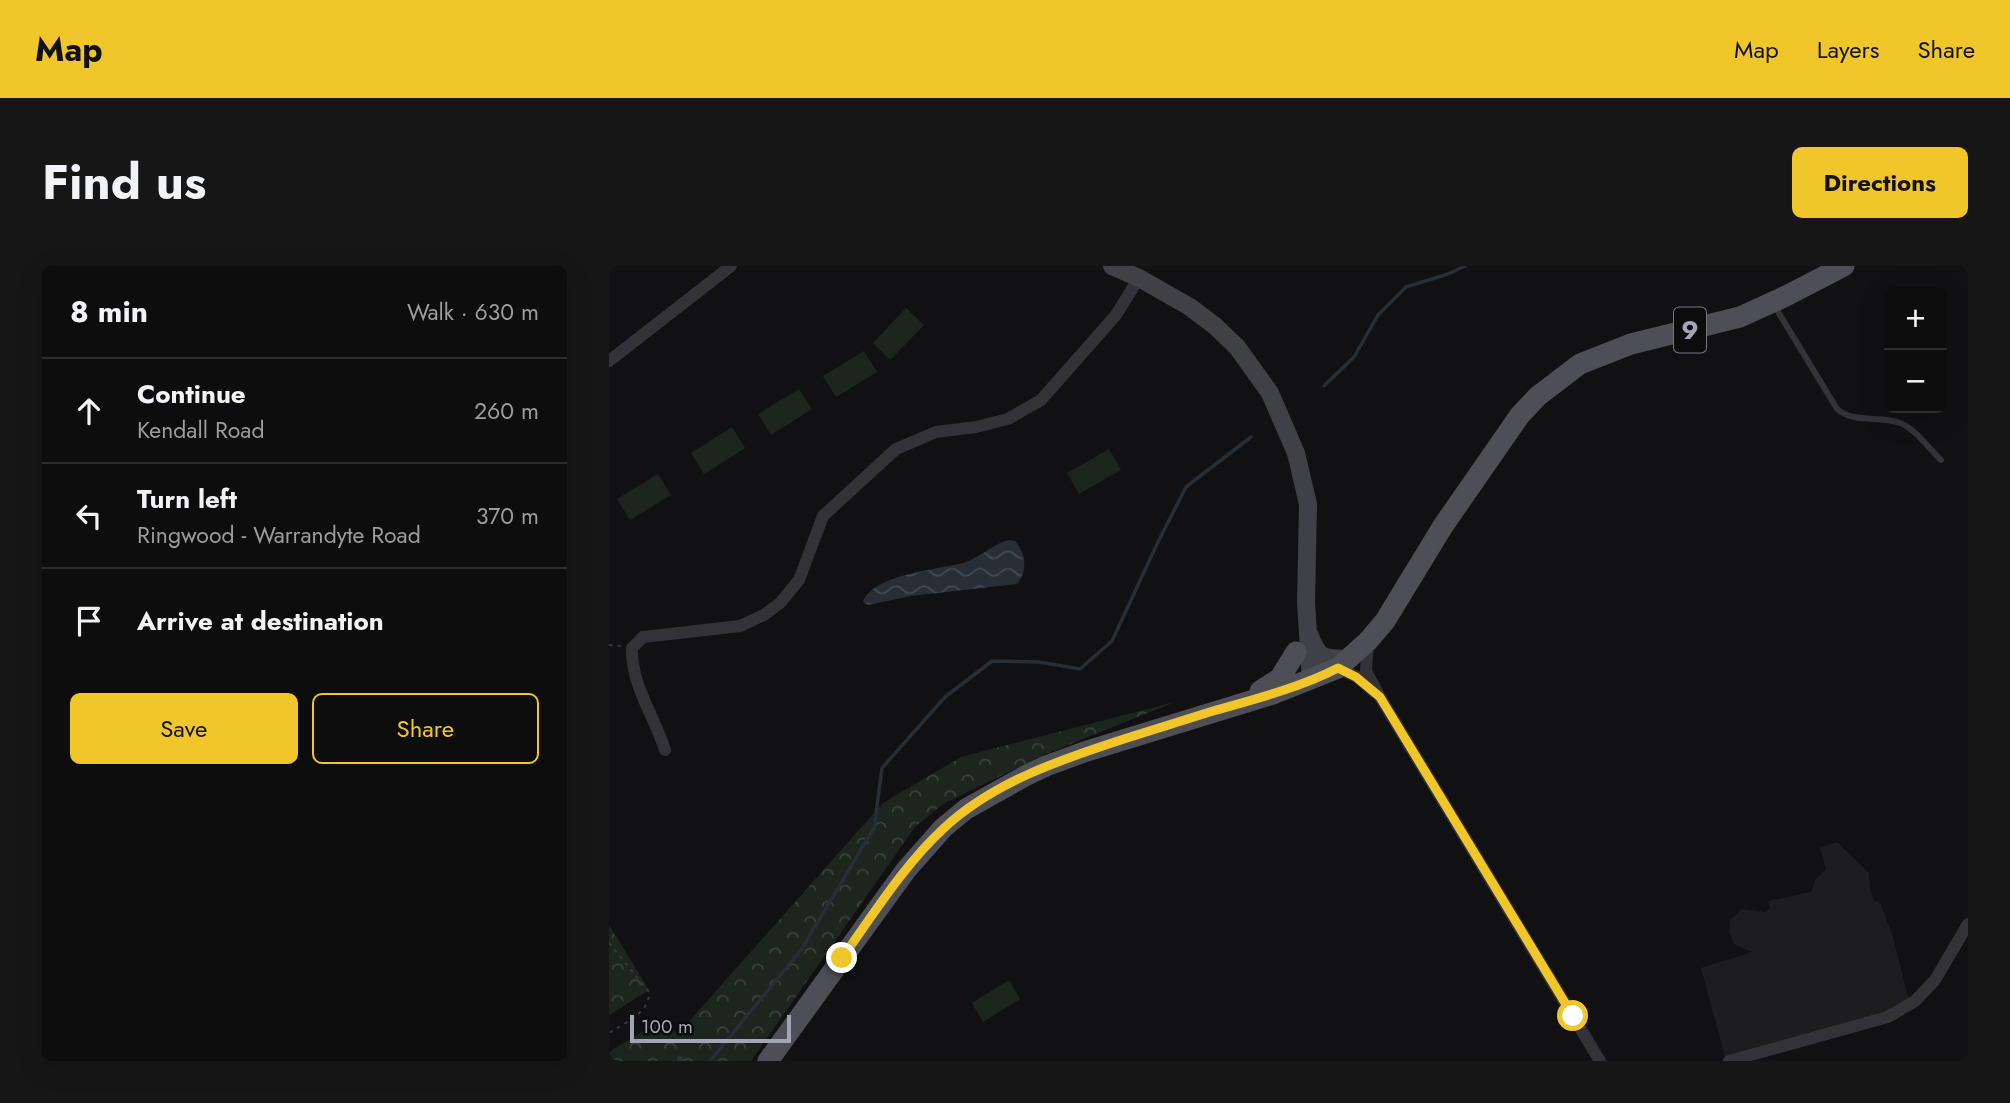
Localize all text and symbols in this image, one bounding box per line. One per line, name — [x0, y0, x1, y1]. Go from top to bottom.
text: Map — [35, 26, 103, 73]
text: Map — [1734, 32, 1779, 67]
text: Layers — [1817, 32, 1879, 67]
text: Share — [1917, 32, 1975, 67]
text: Find us — [42, 147, 206, 217]
button: Directions — [1792, 147, 1968, 218]
map controls — [1884, 287, 1947, 413]
button: + — [1884, 287, 1947, 350]
text: 8 min — [70, 290, 148, 333]
text: Walk · 630 m — [407, 295, 539, 329]
road number: 9 — [1674, 307, 1706, 352]
button: − — [1884, 350, 1947, 413]
text: Continue — [137, 375, 246, 413]
icon: ahead — [70, 392, 108, 430]
text: 260 m — [474, 394, 539, 428]
text: Kendall Road — [137, 413, 265, 447]
text: Turn left — [137, 480, 237, 518]
icon: left — [70, 497, 108, 535]
text: 370 m — [476, 499, 539, 533]
text: Ringwood - Warrandyte Road — [137, 518, 421, 552]
icon: arrive — [70, 602, 108, 640]
text: Arrive at destination — [137, 602, 384, 640]
button: Save — [70, 693, 298, 764]
button: Share — [312, 693, 539, 764]
route end — [826, 942, 857, 973]
route start — [1557, 1000, 1588, 1031]
scale bar — [630, 1012, 791, 1044]
text: 100 m — [641, 1013, 693, 1040]

